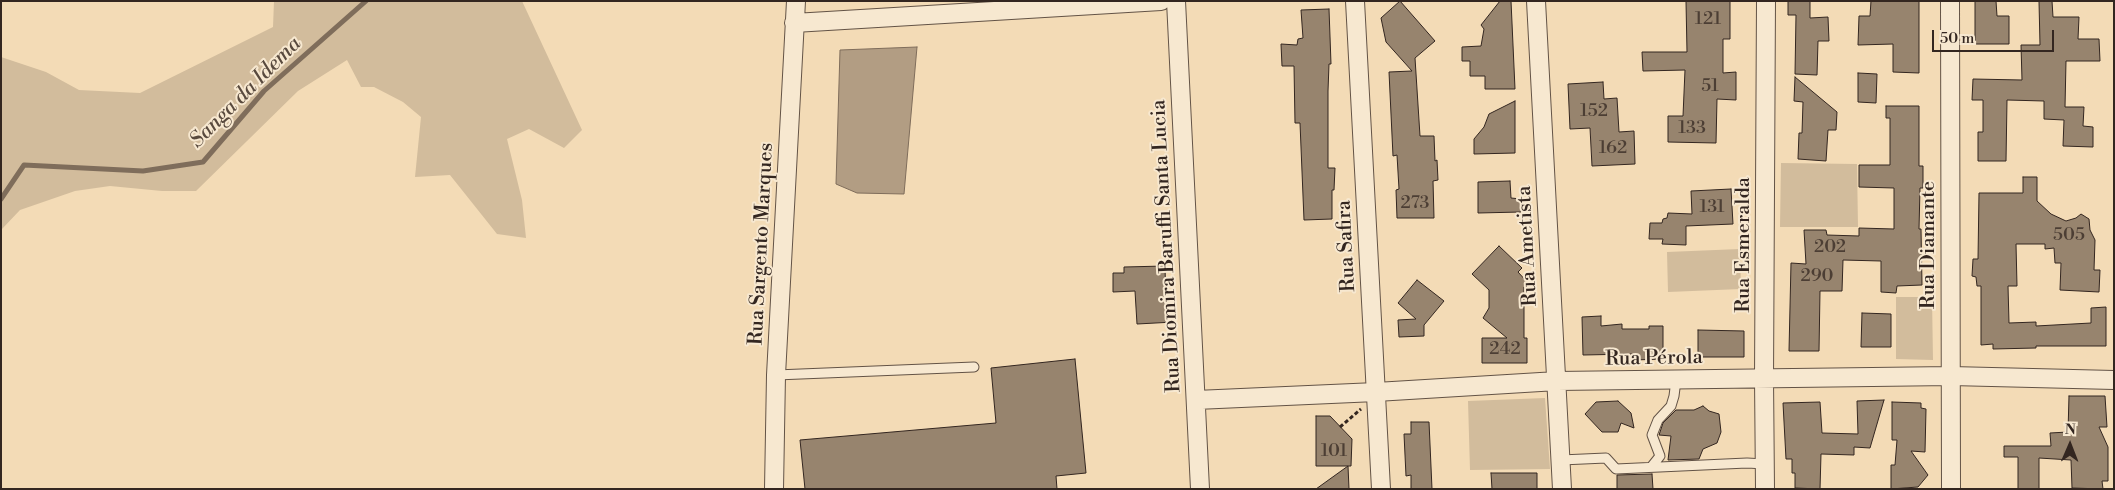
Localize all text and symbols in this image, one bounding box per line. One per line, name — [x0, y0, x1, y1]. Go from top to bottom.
house number: 121 — [1695, 9, 1721, 31]
scale bar — [1935, 20, 2058, 52]
text: 50 m — [1940, 29, 1974, 48]
water label: Sanga da Idema — [185, 32, 307, 154]
house number: 51 — [1701, 76, 1719, 98]
street label: Rua Diomira Baruffi Santa Lucia — [1147, 99, 1187, 393]
house number: 152 — [1580, 101, 1608, 123]
house number: 133 — [1678, 118, 1706, 140]
house number: 162 — [1599, 138, 1627, 160]
street label: Rua Sargento Marques — [745, 142, 779, 346]
street label: Rua Esmeralda — [1732, 177, 1756, 313]
street label: Rua Diamante — [1917, 181, 1941, 309]
street label: Rua Ametista — [1513, 185, 1543, 307]
house number: 273 — [1400, 193, 1430, 215]
house number: 131 — [1699, 197, 1725, 219]
street label: Rua Safira — [1333, 199, 1361, 293]
house number: 505 — [2053, 225, 2085, 247]
house number: 202 — [1814, 237, 1846, 259]
house number: 290 — [1800, 266, 1834, 288]
house number: 242 — [1489, 339, 1521, 361]
street label: Rua Pérola — [1605, 346, 1703, 372]
north arrow — [2045, 420, 2095, 470]
text: N — [2065, 421, 2076, 439]
house number: 101 — [1321, 441, 1347, 463]

